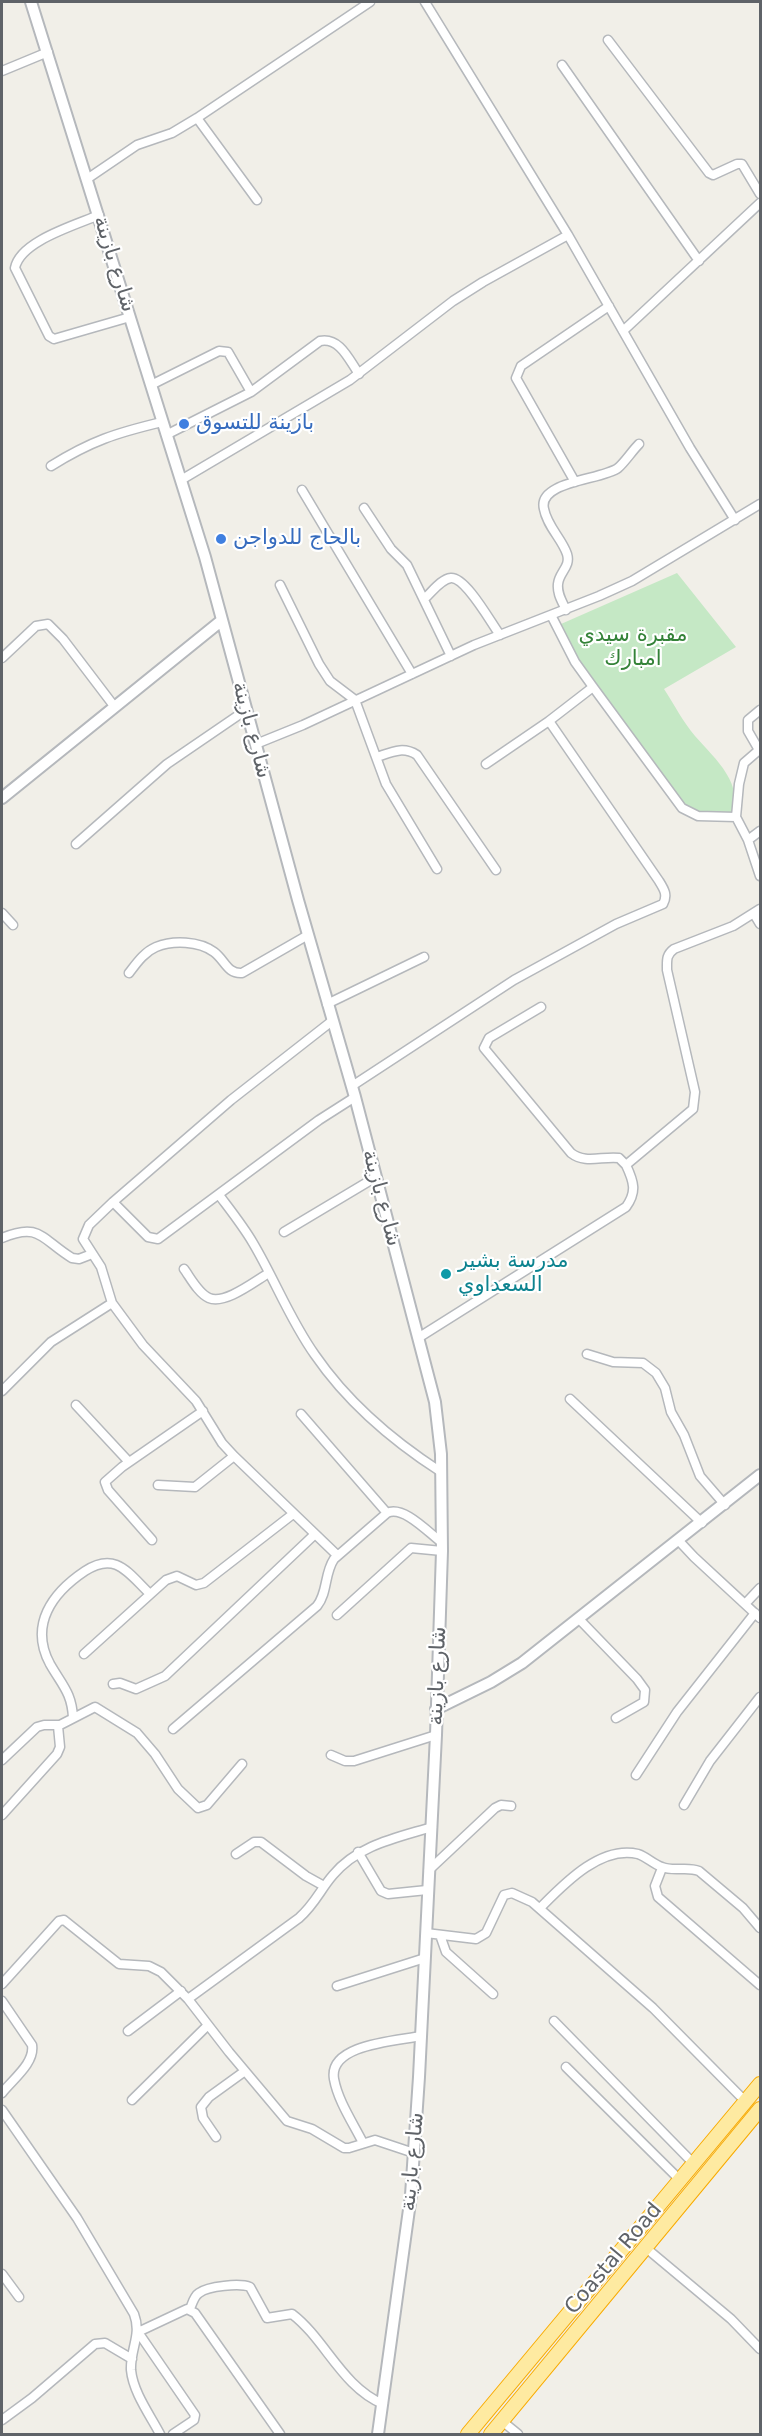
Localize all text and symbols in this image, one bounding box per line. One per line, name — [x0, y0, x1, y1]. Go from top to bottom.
street label: شارع بازينة — [87, 213, 141, 315]
place label: بازينة للتسوق — [196, 411, 314, 437]
marker: بازينة للتسوق — [177, 417, 191, 431]
place label: بالحاج للدواجن — [233, 526, 361, 552]
marker: بالحاج للدواجن — [214, 532, 228, 546]
park label: مقبرة سيدي امبارك — [579, 623, 687, 673]
street label: شارع بازينة — [226, 679, 276, 781]
street label: شارع بازينة — [356, 1147, 406, 1249]
place label: مدرسة بشير السعداوي — [458, 1249, 568, 1299]
marker: مدرسة بشير السعداوي — [439, 1267, 453, 1281]
street label: شارع بازينة — [424, 1626, 452, 1726]
street label: شارع بازينة — [396, 2112, 430, 2212]
street label: Coastal Road — [560, 2198, 668, 2320]

